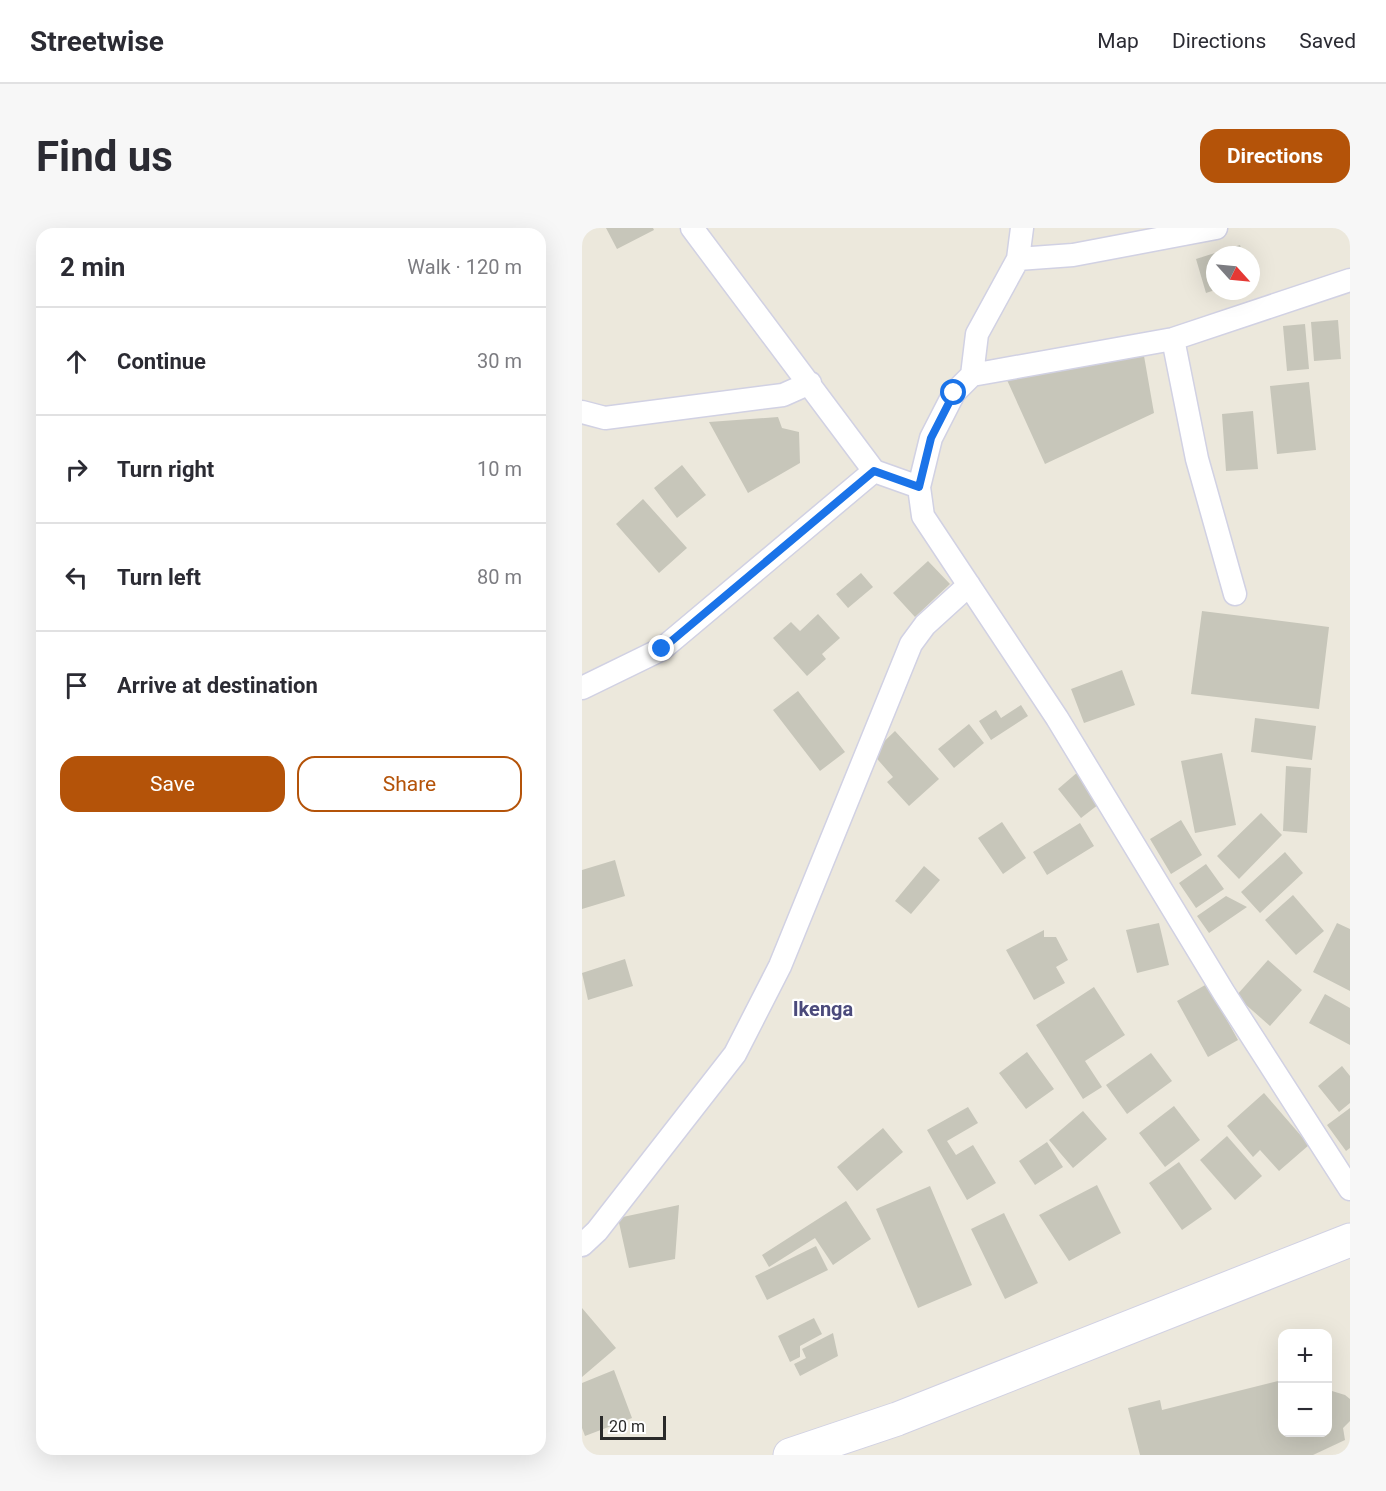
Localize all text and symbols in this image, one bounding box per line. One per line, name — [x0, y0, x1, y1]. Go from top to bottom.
text: Streetwise — [30, 25, 164, 58]
text: Map — [1097, 29, 1139, 53]
text: Directions — [1172, 29, 1266, 53]
text: Saved — [1299, 29, 1356, 53]
button: Directions — [1200, 129, 1350, 183]
text: Find us — [36, 132, 173, 181]
north arrow — [1206, 246, 1260, 300]
text: 2 min — [60, 252, 125, 282]
text: Walk · 120 m — [407, 255, 522, 279]
icon: ahead — [60, 345, 93, 378]
text: Continue — [117, 349, 206, 374]
text: 30 m — [477, 349, 522, 373]
route start — [940, 379, 966, 405]
icon: right — [60, 453, 93, 486]
text: Turn right — [117, 457, 214, 482]
text: 10 m — [477, 457, 522, 481]
icon: left — [60, 561, 93, 594]
text: Turn left — [117, 565, 201, 590]
text: 80 m — [477, 565, 522, 589]
route end — [648, 635, 674, 661]
icon: arrive — [60, 669, 93, 702]
text: Arrive at destination — [117, 673, 318, 698]
button: Save — [60, 756, 285, 812]
button: Share — [297, 756, 522, 812]
district label: Ikenga — [793, 997, 854, 1021]
map controls — [1278, 1329, 1332, 1437]
button: + — [1278, 1329, 1332, 1383]
button: − — [1278, 1383, 1332, 1437]
scale bar — [600, 1413, 666, 1440]
text: 20 m — [609, 1417, 645, 1436]

